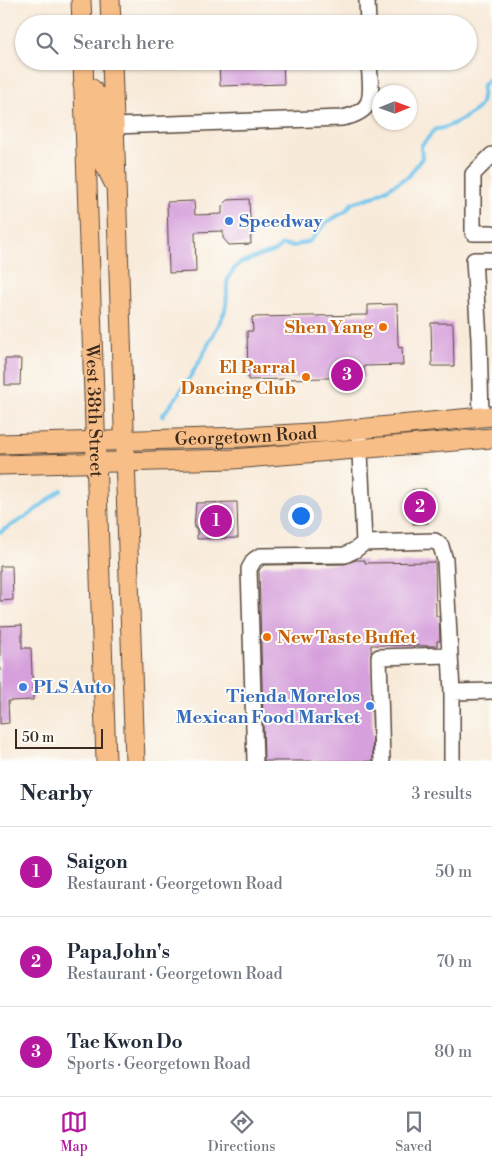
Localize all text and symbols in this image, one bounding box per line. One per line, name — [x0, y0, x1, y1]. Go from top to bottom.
search box — [15, 15, 477, 70]
icon: search — [33, 29, 61, 57]
text: Search here — [73, 31, 174, 55]
north arrow — [372, 85, 417, 130]
place label: Speedway — [239, 210, 324, 233]
marker: Speedway — [223, 215, 235, 227]
place label: Shen Yang — [285, 316, 374, 339]
marker: Shen Yang — [377, 321, 389, 333]
street label: West 38th Street — [80, 343, 108, 478]
place label: El Parral Dancing Club — [181, 356, 296, 400]
pin: 3 — [331, 356, 363, 394]
marker: El Parral Dancing Club — [300, 371, 312, 383]
street label: Georgetown Road — [174, 422, 319, 451]
pin: 2 — [404, 488, 436, 526]
pin: 1 — [200, 502, 232, 540]
your location — [288, 503, 314, 529]
place label: New Taste Buffet — [277, 626, 417, 649]
marker: New Taste Buffet — [261, 631, 273, 643]
place label: PLS Auto — [33, 676, 112, 699]
marker: PLS Auto — [17, 681, 29, 693]
place label: Tienda Morelos Mexican Food Market — [176, 685, 361, 729]
marker: Tienda Morelos Mexican Food Market — [364, 700, 376, 712]
scale bar — [15, 726, 102, 749]
text: 50 m — [22, 729, 54, 747]
text: Nearby — [20, 781, 93, 807]
text: 3 results — [411, 784, 472, 804]
text: Saigon — [67, 850, 128, 874]
text: 1 — [32, 862, 40, 882]
text: 50 m — [435, 862, 472, 882]
text: Restaurant · Georgetown Road — [67, 874, 283, 894]
text: Papa John's — [67, 940, 170, 964]
text: 2 — [31, 952, 41, 972]
text: 70 m — [436, 952, 472, 972]
text: Restaurant · Georgetown Road — [67, 964, 283, 984]
text: Tae Kwon Do — [67, 1030, 183, 1054]
text: 3 — [31, 1042, 41, 1062]
text: 80 m — [434, 1042, 472, 1062]
text: Sports · Georgetown Road — [67, 1054, 251, 1074]
tab: Map — [60, 1108, 88, 1156]
tab: Directions — [208, 1108, 275, 1156]
tab: Saved — [395, 1108, 432, 1156]

